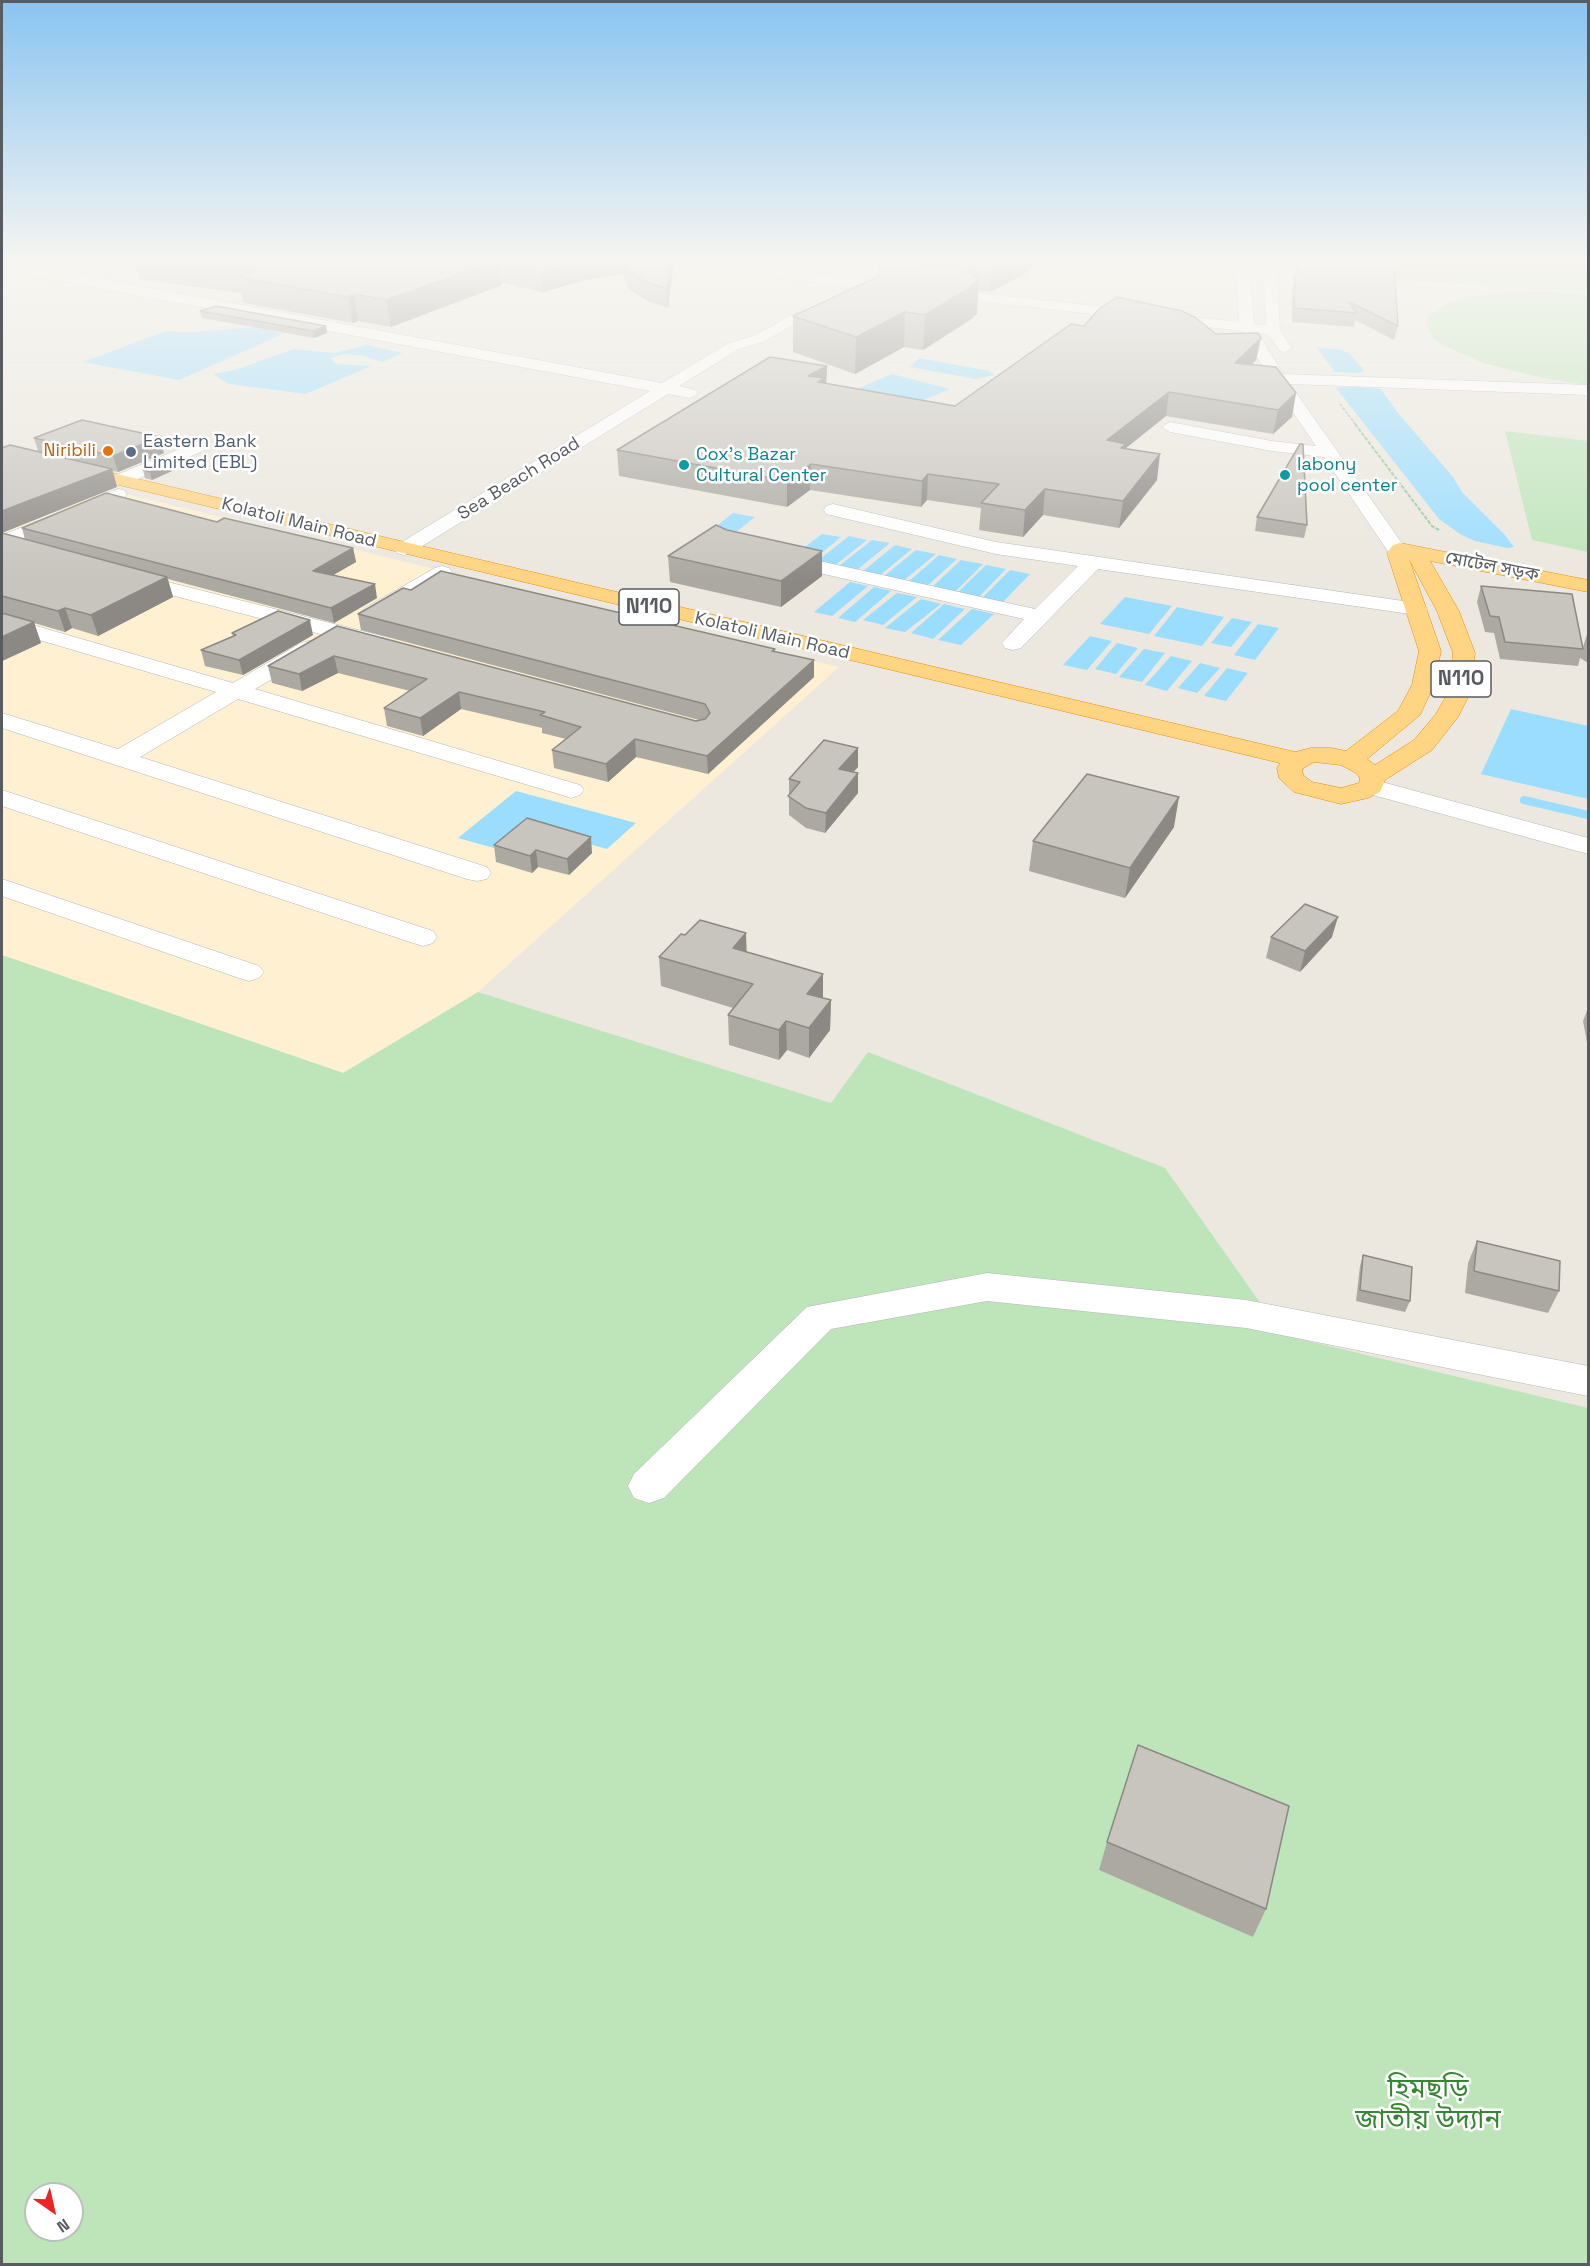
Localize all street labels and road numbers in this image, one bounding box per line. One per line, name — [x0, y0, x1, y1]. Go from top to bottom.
street label: Sea Beach Road — [454, 433, 584, 525]
street label: Kolatoli Main Road — [219, 493, 379, 553]
street label: মোটেল সড়ক — [1443, 547, 1541, 587]
road number: N110 — [619, 589, 679, 625]
street label: Kolatoli Main Road — [692, 608, 852, 664]
road number: N110 — [1431, 661, 1491, 697]

